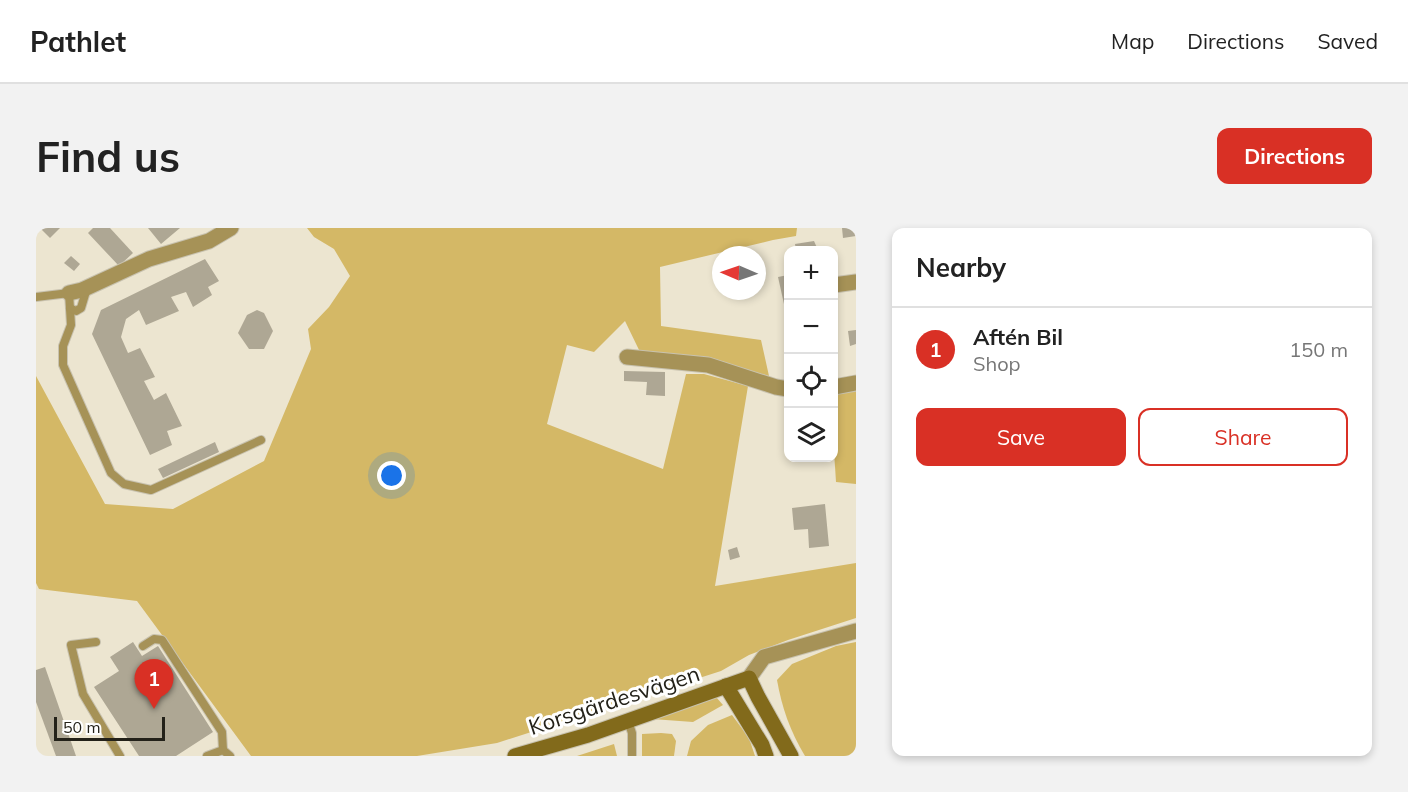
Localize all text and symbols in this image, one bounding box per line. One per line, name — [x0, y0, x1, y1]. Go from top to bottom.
text: Pathlet — [30, 24, 126, 59]
text: Map — [1111, 28, 1154, 54]
text: Directions — [1187, 28, 1284, 54]
text: Saved — [1317, 28, 1378, 54]
button: Directions — [1217, 128, 1372, 184]
text: Find us — [36, 130, 180, 183]
north arrow — [712, 246, 766, 300]
map controls — [784, 246, 838, 462]
button: + — [784, 246, 838, 300]
text: Nearby — [916, 251, 1006, 284]
button: − — [784, 300, 838, 354]
text: Aftén Bil — [973, 323, 1063, 351]
text: 1 — [930, 337, 942, 362]
text: 150 m — [1289, 337, 1348, 362]
text: Shop — [973, 351, 1021, 376]
button: locate — [784, 354, 838, 408]
button: layers — [784, 408, 838, 462]
button: Save — [916, 408, 1126, 466]
button: Share — [1138, 408, 1348, 466]
your location — [377, 461, 406, 490]
street label: Korsgärdesvägen — [525, 659, 703, 741]
pin: 1 — [134, 660, 174, 709]
scale bar — [54, 714, 165, 742]
text: 50 m — [63, 717, 100, 737]

